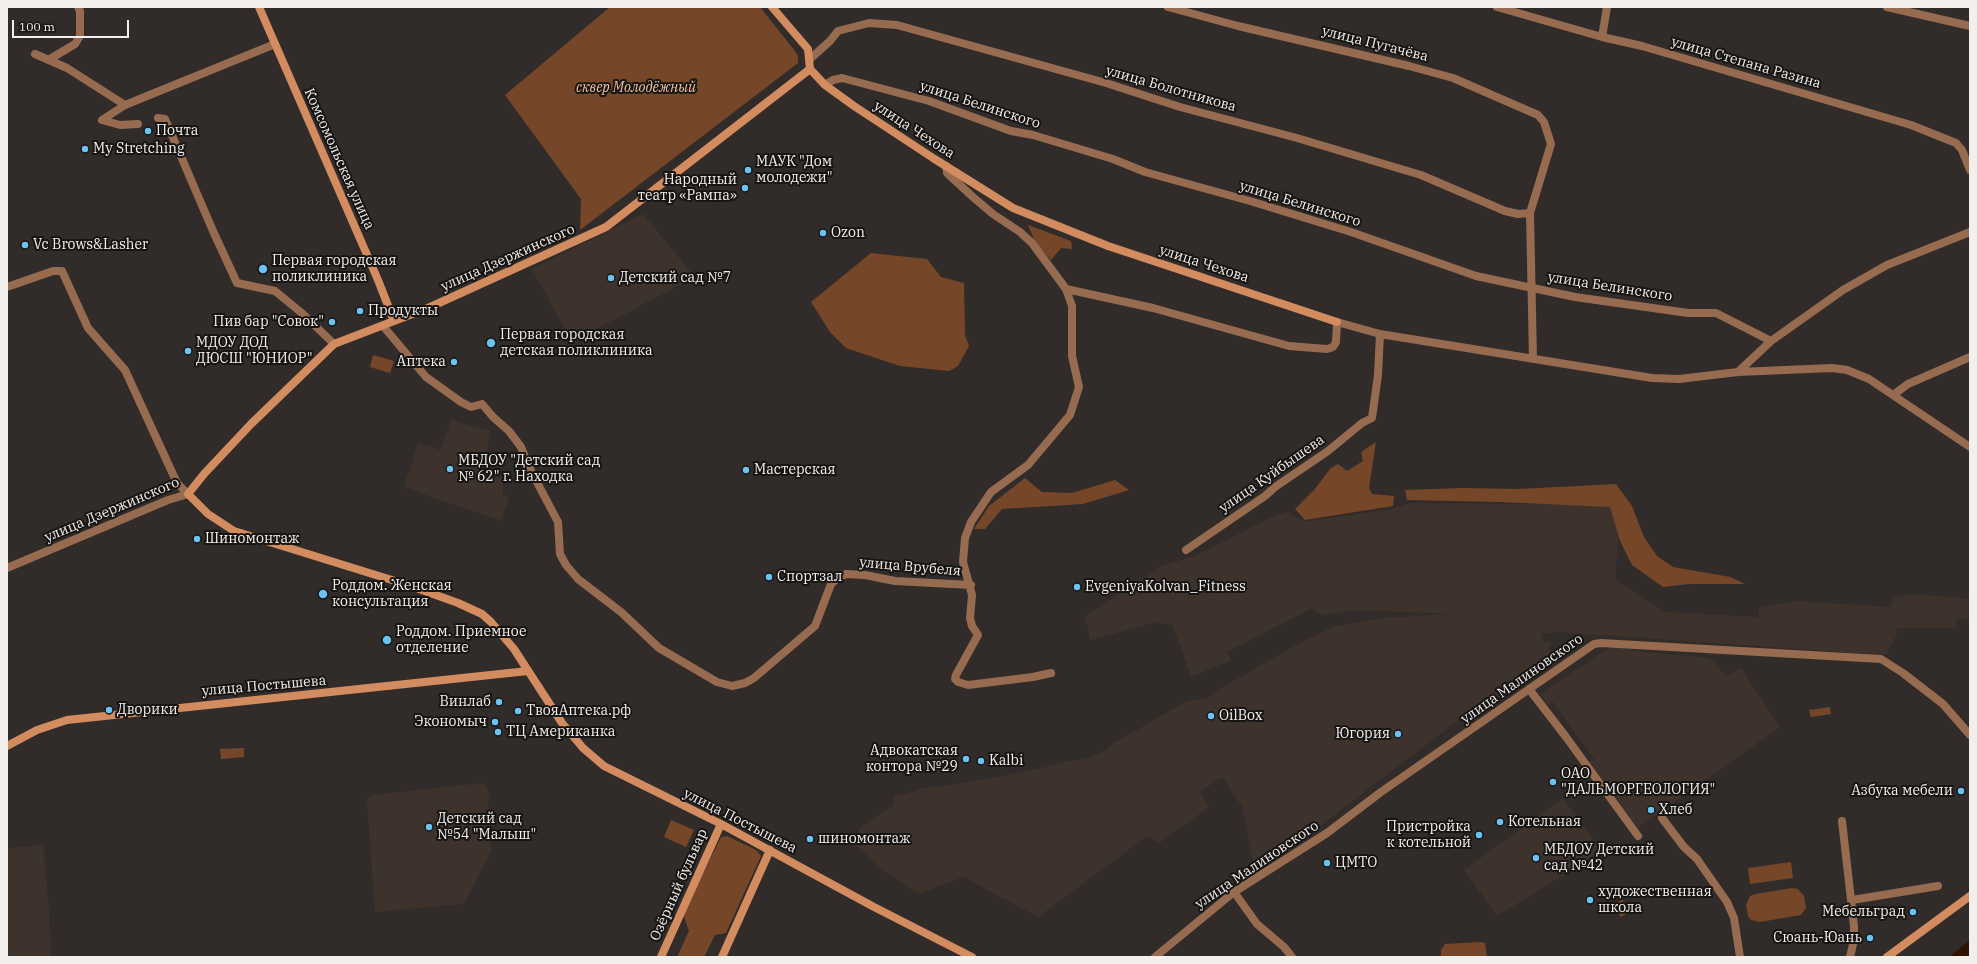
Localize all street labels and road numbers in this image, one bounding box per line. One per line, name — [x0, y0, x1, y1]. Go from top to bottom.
street label: улица Пугачёва — [1320, 23, 1430, 65]
street label: улица Степана Разина — [1669, 34, 1823, 92]
street label: улица Болотникова — [1104, 62, 1238, 116]
street label: улица Белинского — [918, 78, 1042, 132]
street label: Комсомольская улица — [300, 86, 378, 232]
street label: улица Чехова — [870, 98, 958, 162]
street label: улица Белинского — [1237, 178, 1363, 230]
street label: улица Дзержинского — [438, 221, 578, 295]
street label: улица Чехова — [1157, 242, 1251, 286]
street label: улица Белинского — [1547, 269, 1673, 305]
street label: улица Куйбышева — [1216, 431, 1328, 517]
street label: улица Дзержинского — [42, 474, 182, 546]
street label: улица Врубеля — [858, 554, 962, 580]
street label: улица Малиновского — [1458, 630, 1586, 728]
street label: улица Постышева — [201, 672, 327, 700]
street label: улица Постышева — [681, 785, 799, 857]
street label: улица Малиновского — [1192, 817, 1322, 913]
street label: Озёрный бульвар — [647, 826, 711, 944]

